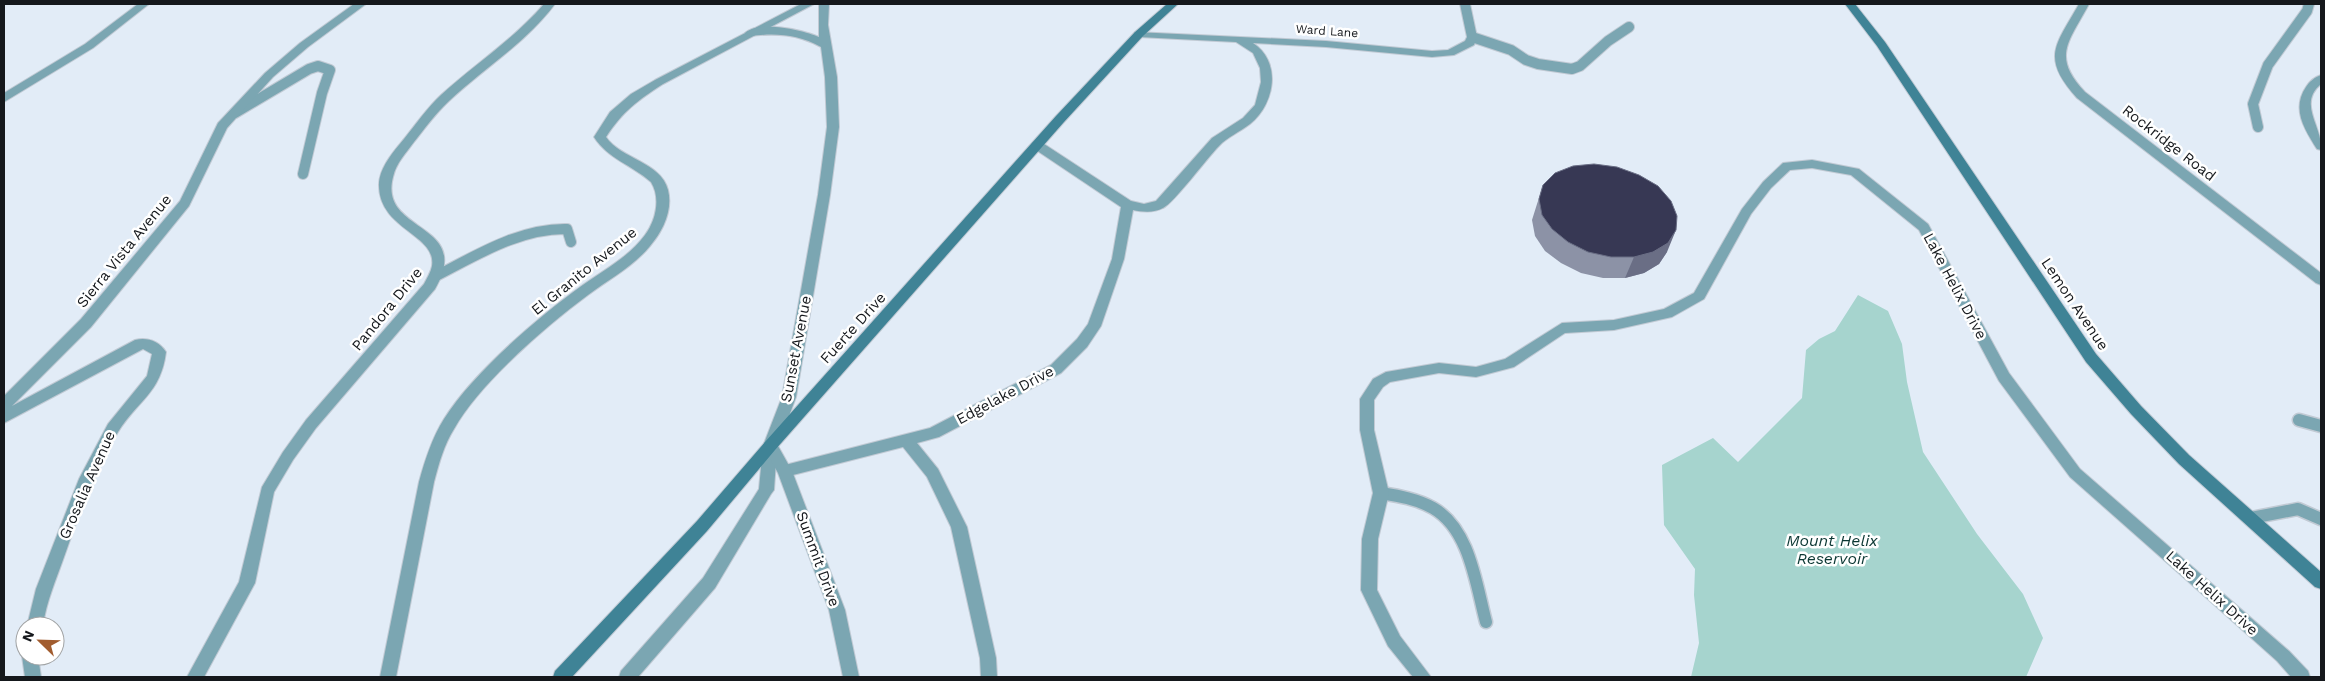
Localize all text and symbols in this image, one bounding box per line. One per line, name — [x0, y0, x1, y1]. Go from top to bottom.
street label: Ward Lane — [1295, 22, 1359, 40]
street label: Rockridge Road — [2119, 101, 2219, 185]
street label: Sierra Vista Avenue — [73, 191, 175, 311]
street label: El Granito Avenue — [528, 223, 640, 319]
street label: Lake Helix Drive — [1919, 230, 1991, 342]
street label: Lemon Avenue — [2037, 254, 2113, 354]
street label: Pandora Drive — [348, 264, 426, 354]
street label: Fuerte Drive — [816, 289, 890, 367]
street label: Sunset Avenue — [777, 294, 815, 404]
street label: Edgelake Drive — [953, 362, 1057, 428]
street label: Grosalia Avenue — [55, 428, 119, 542]
street label: Summit Drive — [792, 509, 844, 609]
water label: Mount Helix Reservoir — [1786, 531, 1878, 568]
street label: Lake Helix Drive — [2162, 547, 2262, 639]
north arrow — [15, 616, 65, 666]
text: N — [19, 628, 37, 644]

